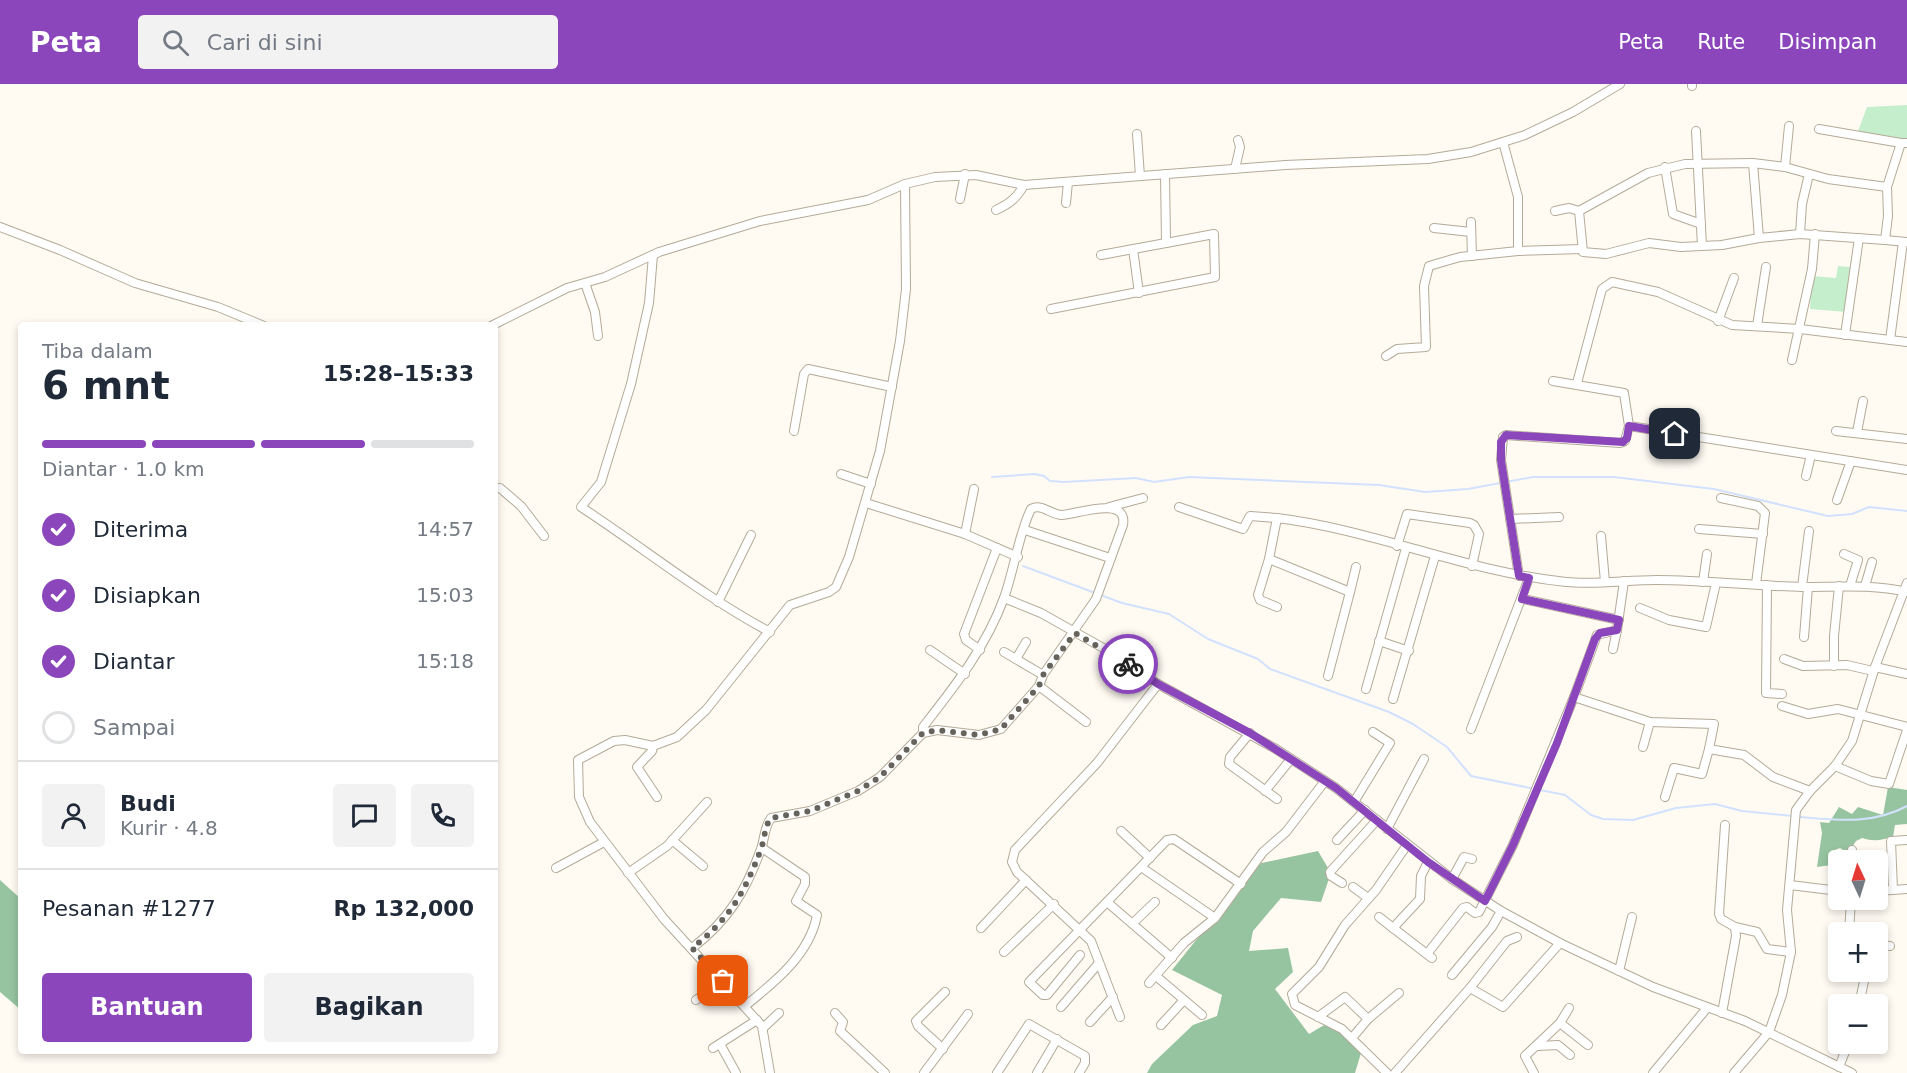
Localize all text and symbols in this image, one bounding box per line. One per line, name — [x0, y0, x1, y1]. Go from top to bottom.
search box — [138, 15, 558, 69]
text: Peta — [30, 26, 102, 59]
icon: search — [159, 26, 192, 59]
text: Cari di sini — [207, 30, 323, 55]
text: Peta — [1618, 30, 1664, 54]
text: Rute — [1697, 30, 1745, 54]
text: Disimpan — [1778, 30, 1877, 54]
text: Tiba dalam — [42, 339, 153, 363]
text: 15:28–15:33 — [323, 361, 474, 386]
text: 6 mnt — [42, 363, 170, 408]
pin — [1649, 408, 1700, 459]
icon: home — [1658, 417, 1691, 450]
text: Diantar · 1.0 km — [42, 457, 205, 481]
icon: check — [42, 513, 75, 546]
text: Diterima — [93, 517, 188, 542]
text: 14:57 — [416, 517, 474, 541]
icon: check — [42, 579, 75, 612]
text: Disiapkan — [93, 583, 201, 608]
text: 15:03 — [416, 583, 474, 607]
courier — [1098, 634, 1158, 694]
icon: check — [42, 645, 75, 678]
icon: bike — [1112, 648, 1145, 681]
text: Diantar — [93, 649, 175, 674]
text: 15:18 — [416, 649, 474, 673]
text: Sampai — [93, 715, 175, 740]
button: person — [42, 784, 105, 847]
button: chat — [333, 784, 396, 847]
button: phone — [411, 784, 474, 847]
text: Budi — [120, 791, 176, 816]
text: Kurir · 4.8 — [120, 816, 218, 840]
north arrow — [1828, 850, 1888, 910]
map controls — [1828, 850, 1888, 1054]
text: Pesanan #1277 — [42, 896, 216, 921]
text: Rp 132,000 — [333, 896, 474, 921]
button: + — [1828, 922, 1888, 982]
pin — [697, 955, 748, 1006]
icon: bag — [706, 964, 739, 997]
button: Bantuan — [42, 973, 252, 1042]
button: Bagikan — [264, 973, 474, 1042]
button: − — [1828, 994, 1888, 1054]

